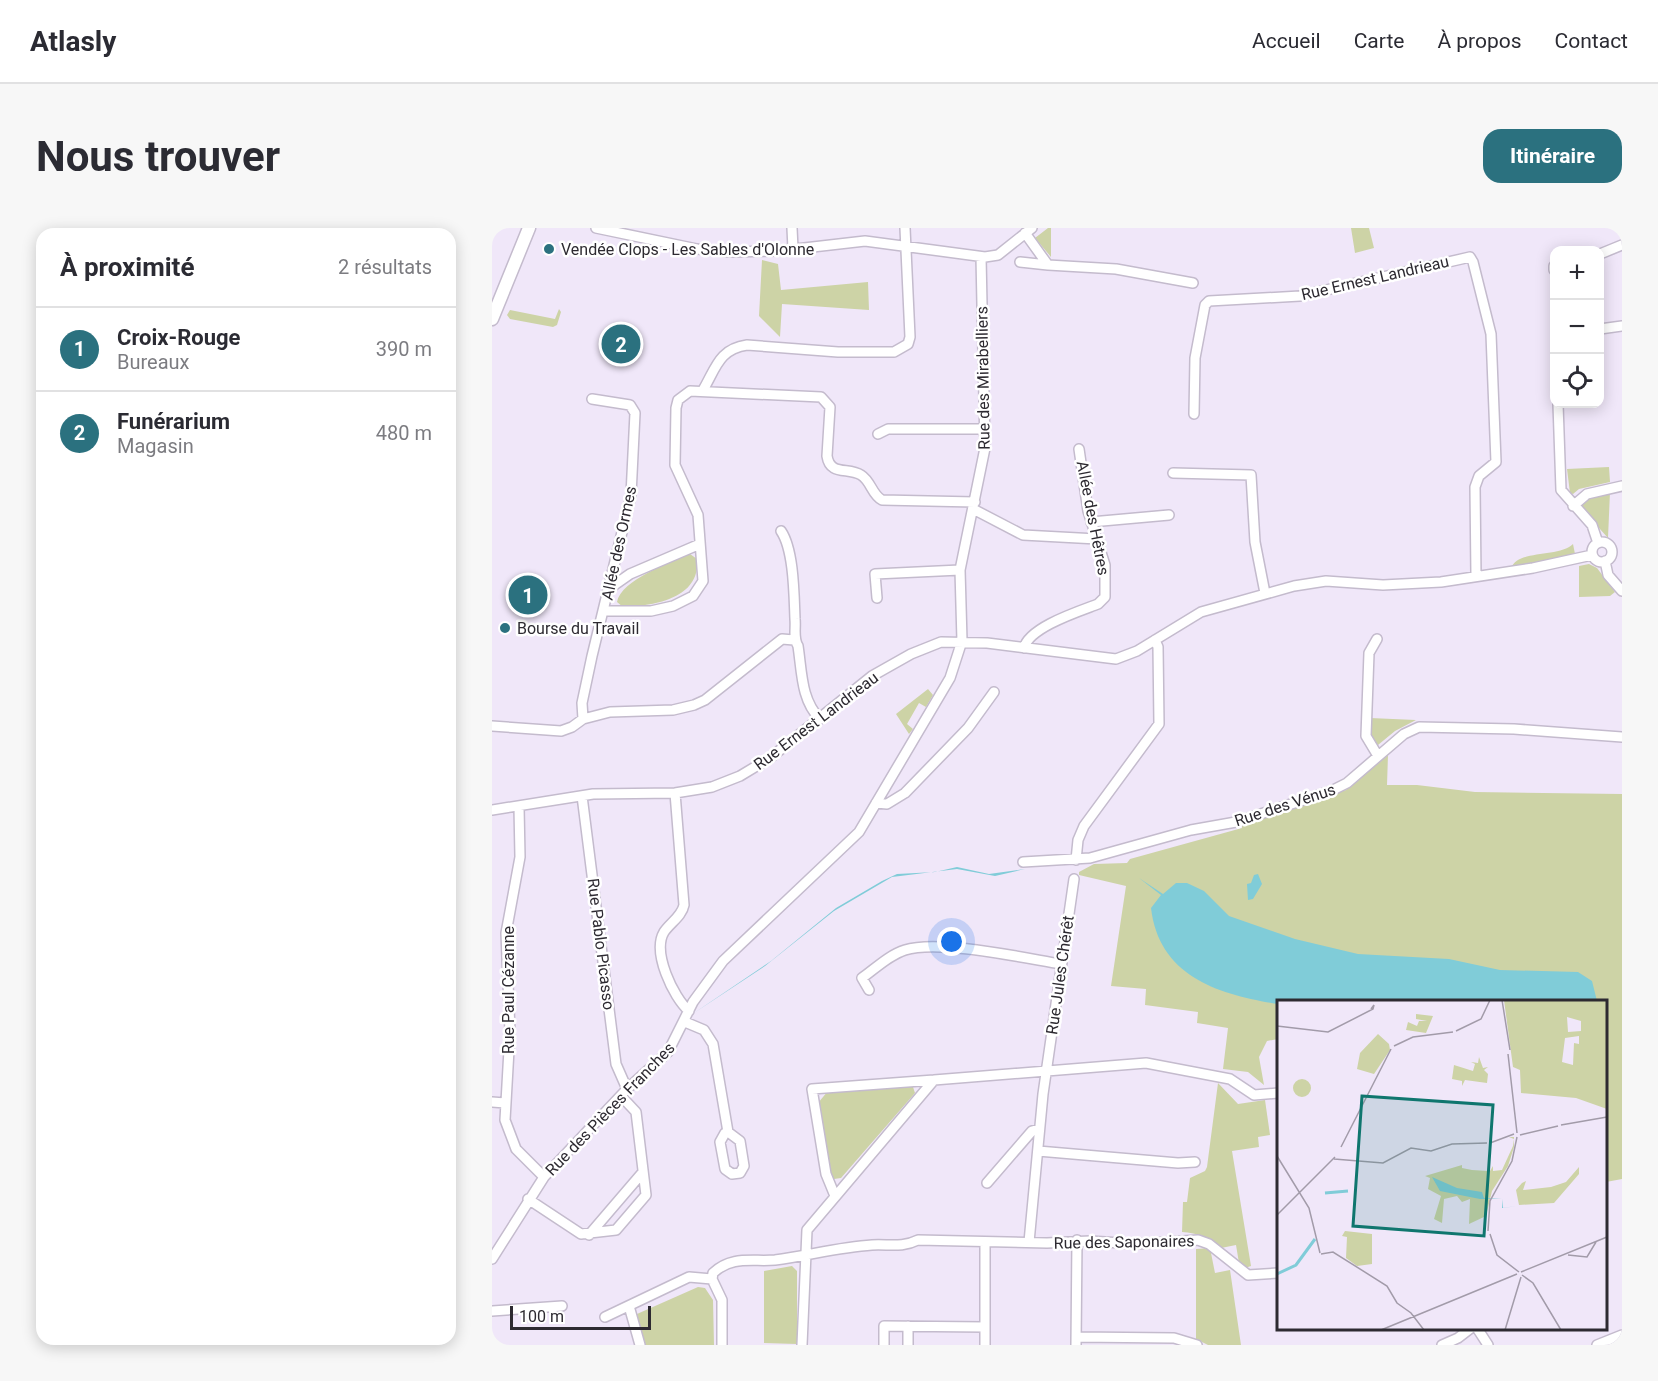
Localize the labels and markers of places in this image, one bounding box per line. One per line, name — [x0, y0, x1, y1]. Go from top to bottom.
place label: Vendée Clops - Les Sables d'Olonne — [561, 240, 814, 259]
marker: Vendée Clops - Les Sables d'Olonne — [542, 242, 556, 256]
pin: 2 — [602, 322, 640, 366]
pin: 1 — [508, 572, 548, 617]
place label: Bourse du Travail — [517, 619, 639, 638]
marker: Bourse du Travail — [498, 621, 512, 635]

